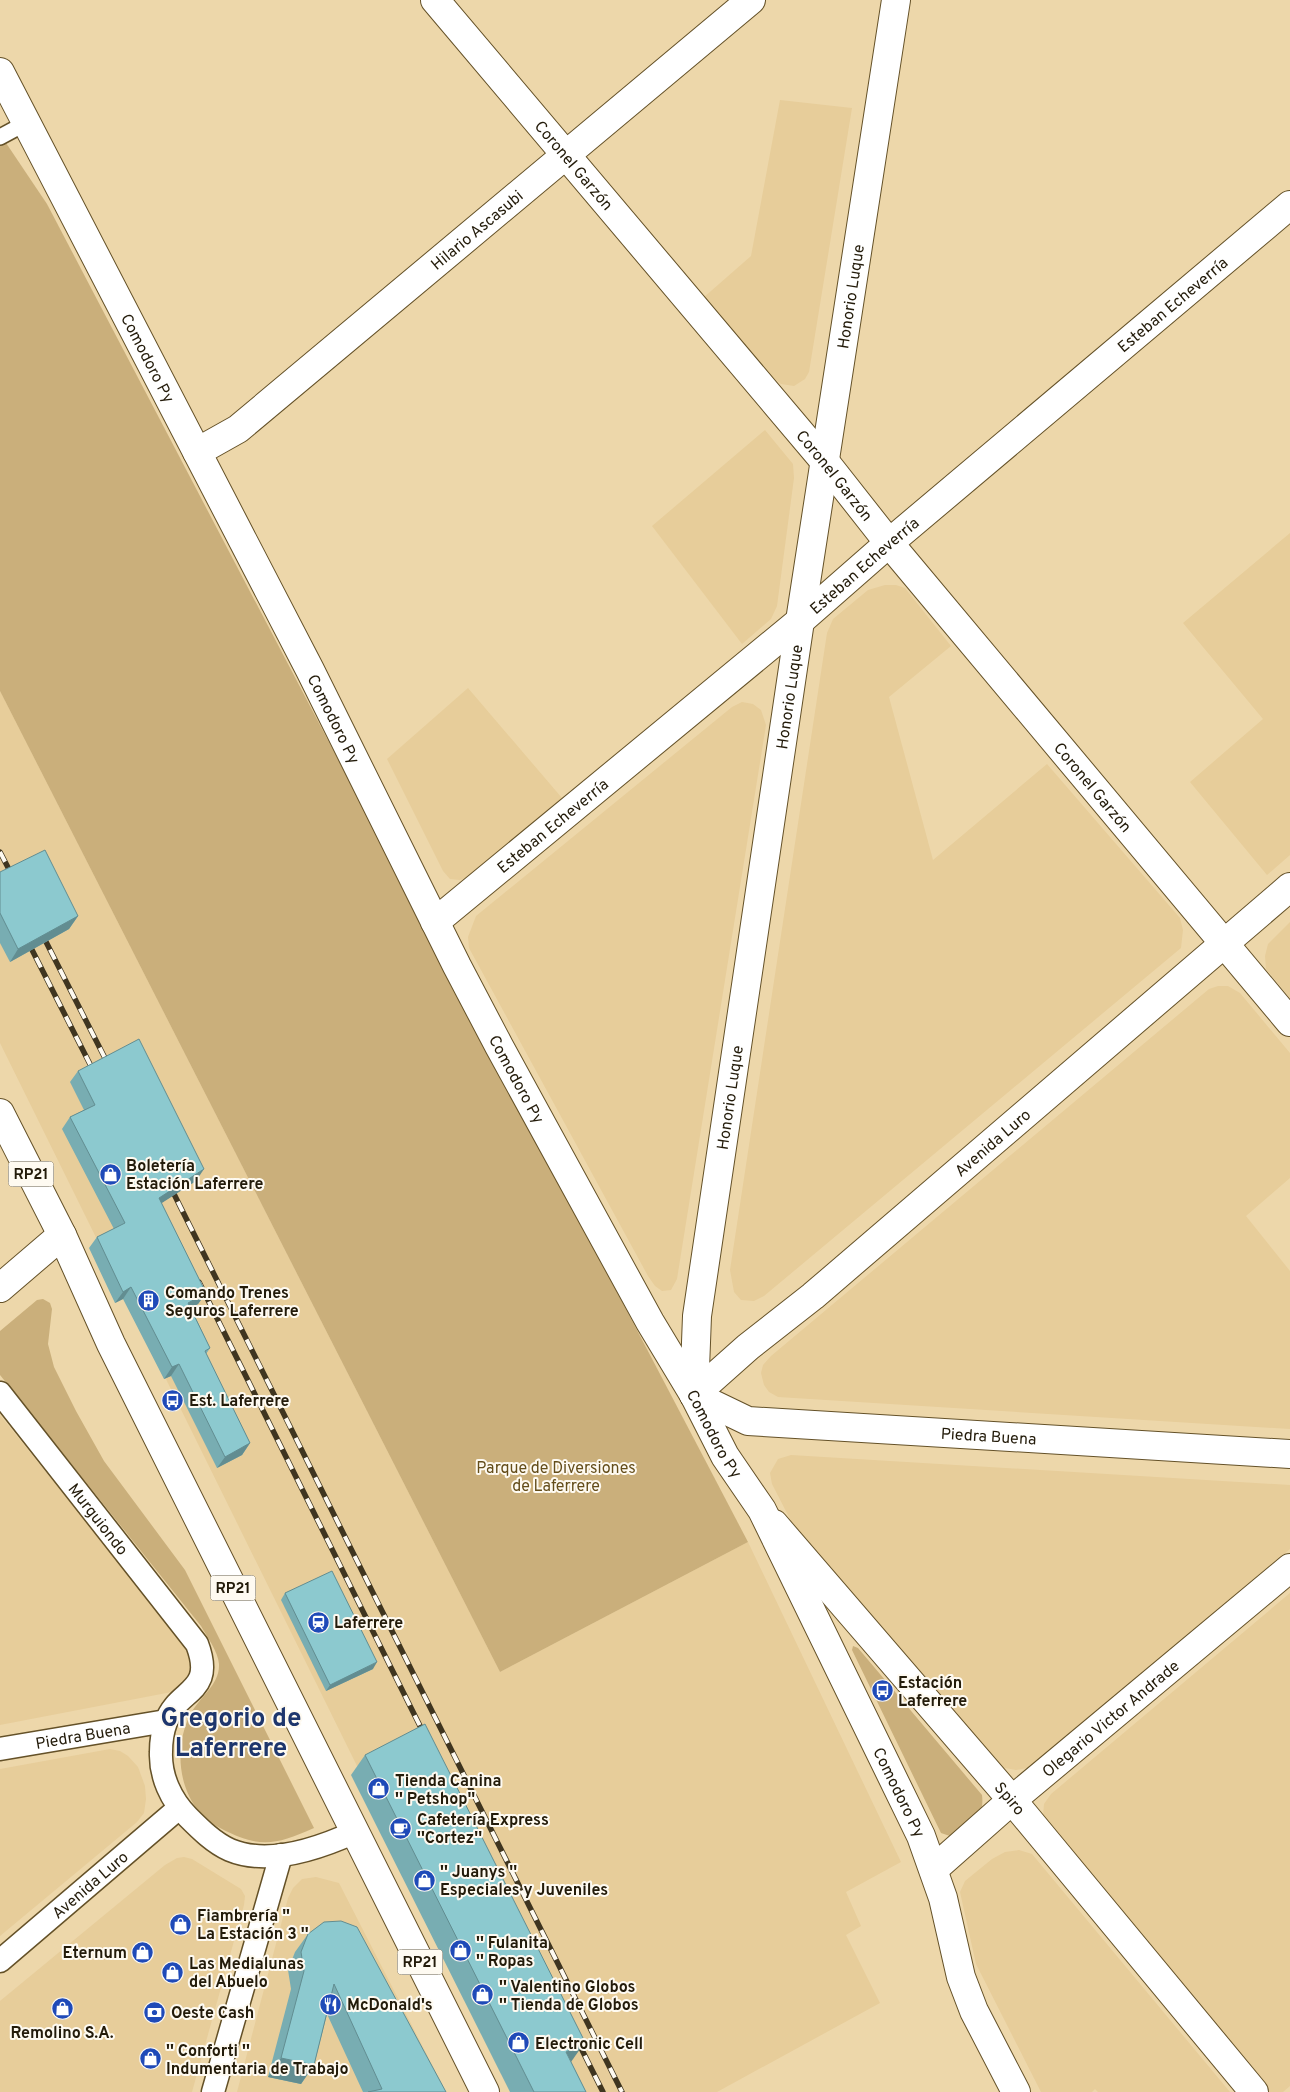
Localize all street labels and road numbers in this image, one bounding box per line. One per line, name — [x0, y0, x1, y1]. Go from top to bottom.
street label: Coronel Garzón — [529, 117, 616, 215]
street label: Hilario Ascasubi — [428, 187, 528, 275]
street label: Honorio Luque — [834, 243, 870, 351]
street label: Esteban Echeverría — [1114, 254, 1233, 358]
street label: Comodoro Py — [115, 311, 178, 407]
street label: Coronel Garzón — [791, 427, 876, 526]
street label: Esteban Echeverría — [807, 514, 924, 620]
street label: Honorio Luque — [773, 643, 808, 751]
street label: Comodoro Py — [302, 671, 363, 768]
street label: Coronel Garzón — [1048, 739, 1135, 837]
street label: Esteban Echeverría — [494, 775, 613, 879]
street label: Comodoro Py — [483, 1032, 548, 1128]
street label: Honorio Luque — [714, 1044, 749, 1151]
street label: Avenida Luro — [951, 1106, 1036, 1182]
road number: RP21 — [8, 1162, 54, 1186]
street label: Comodoro Py — [681, 1387, 745, 1483]
street label: Piedra Buena — [940, 1425, 1037, 1451]
street label: Murguiondo — [63, 1480, 132, 1560]
road number: RP21 — [210, 1576, 256, 1600]
street label: Olegario Victor Andrade — [1039, 1657, 1184, 1783]
street label: Piedra Buena — [34, 1719, 132, 1755]
street label: Comodoro Py — [867, 1745, 928, 1841]
street label: Spiro — [989, 1779, 1029, 1820]
street label: Avenida Luro — [49, 1848, 133, 1924]
road number: RP21 — [398, 1950, 442, 1974]

